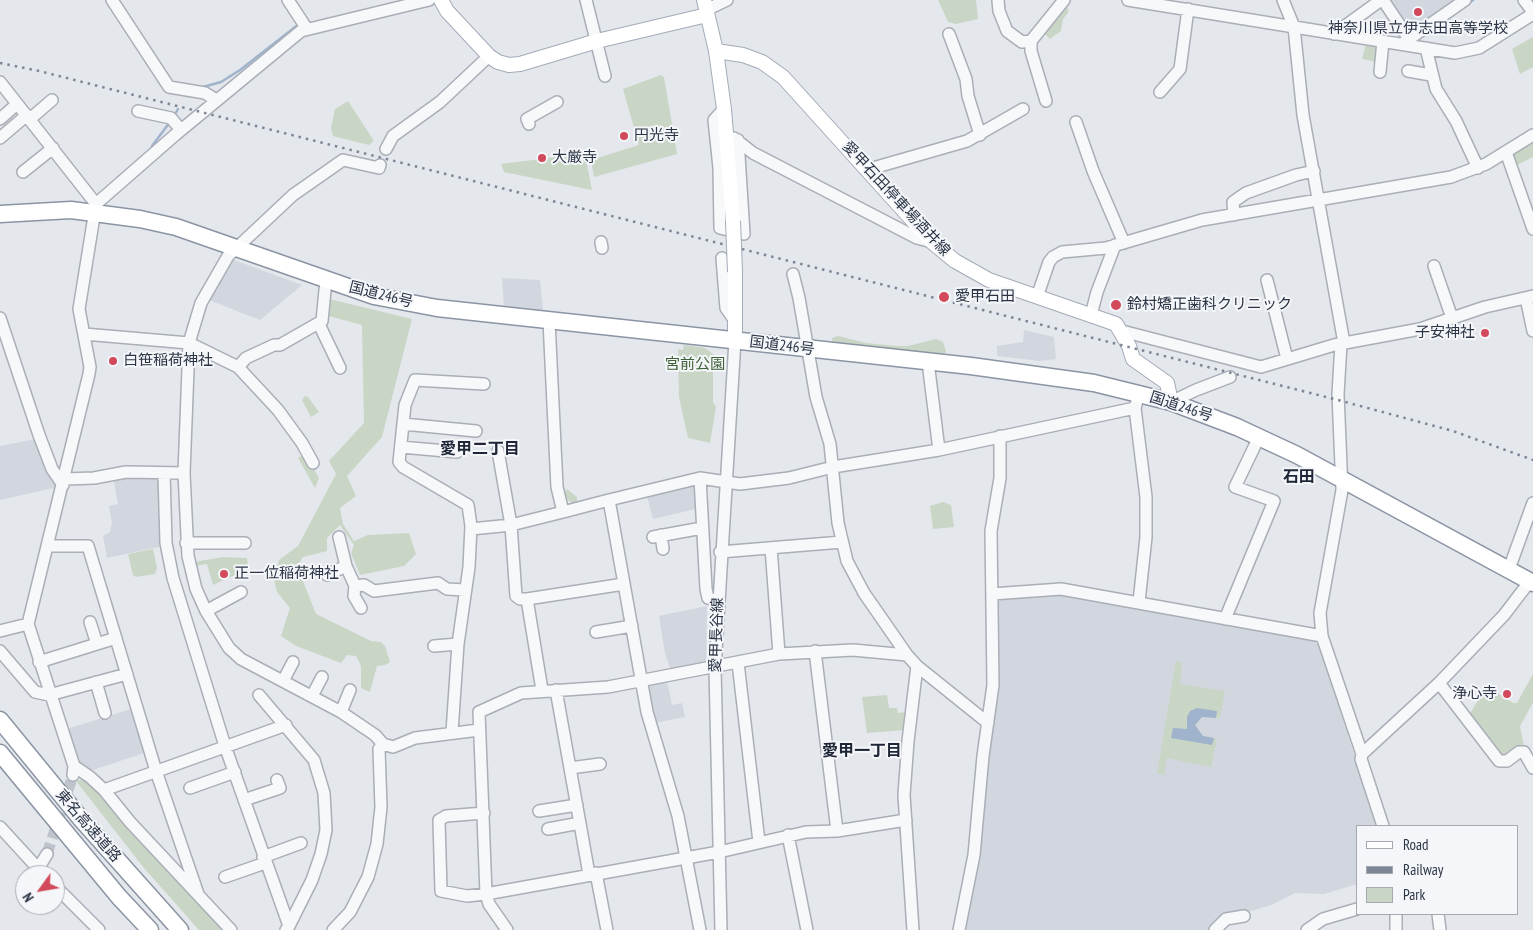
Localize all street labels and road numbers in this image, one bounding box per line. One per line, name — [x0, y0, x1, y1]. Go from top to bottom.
street label: 愛甲石田停車場酒井線 — [838, 138, 954, 260]
street label: 国道246号 — [347, 278, 415, 312]
street label: 国道246号 — [749, 333, 815, 359]
street label: 国道246号 — [1147, 388, 1215, 426]
street label: 愛甲長谷線 — [707, 597, 727, 673]
street label: 東名高速道路 — [52, 786, 124, 866]

